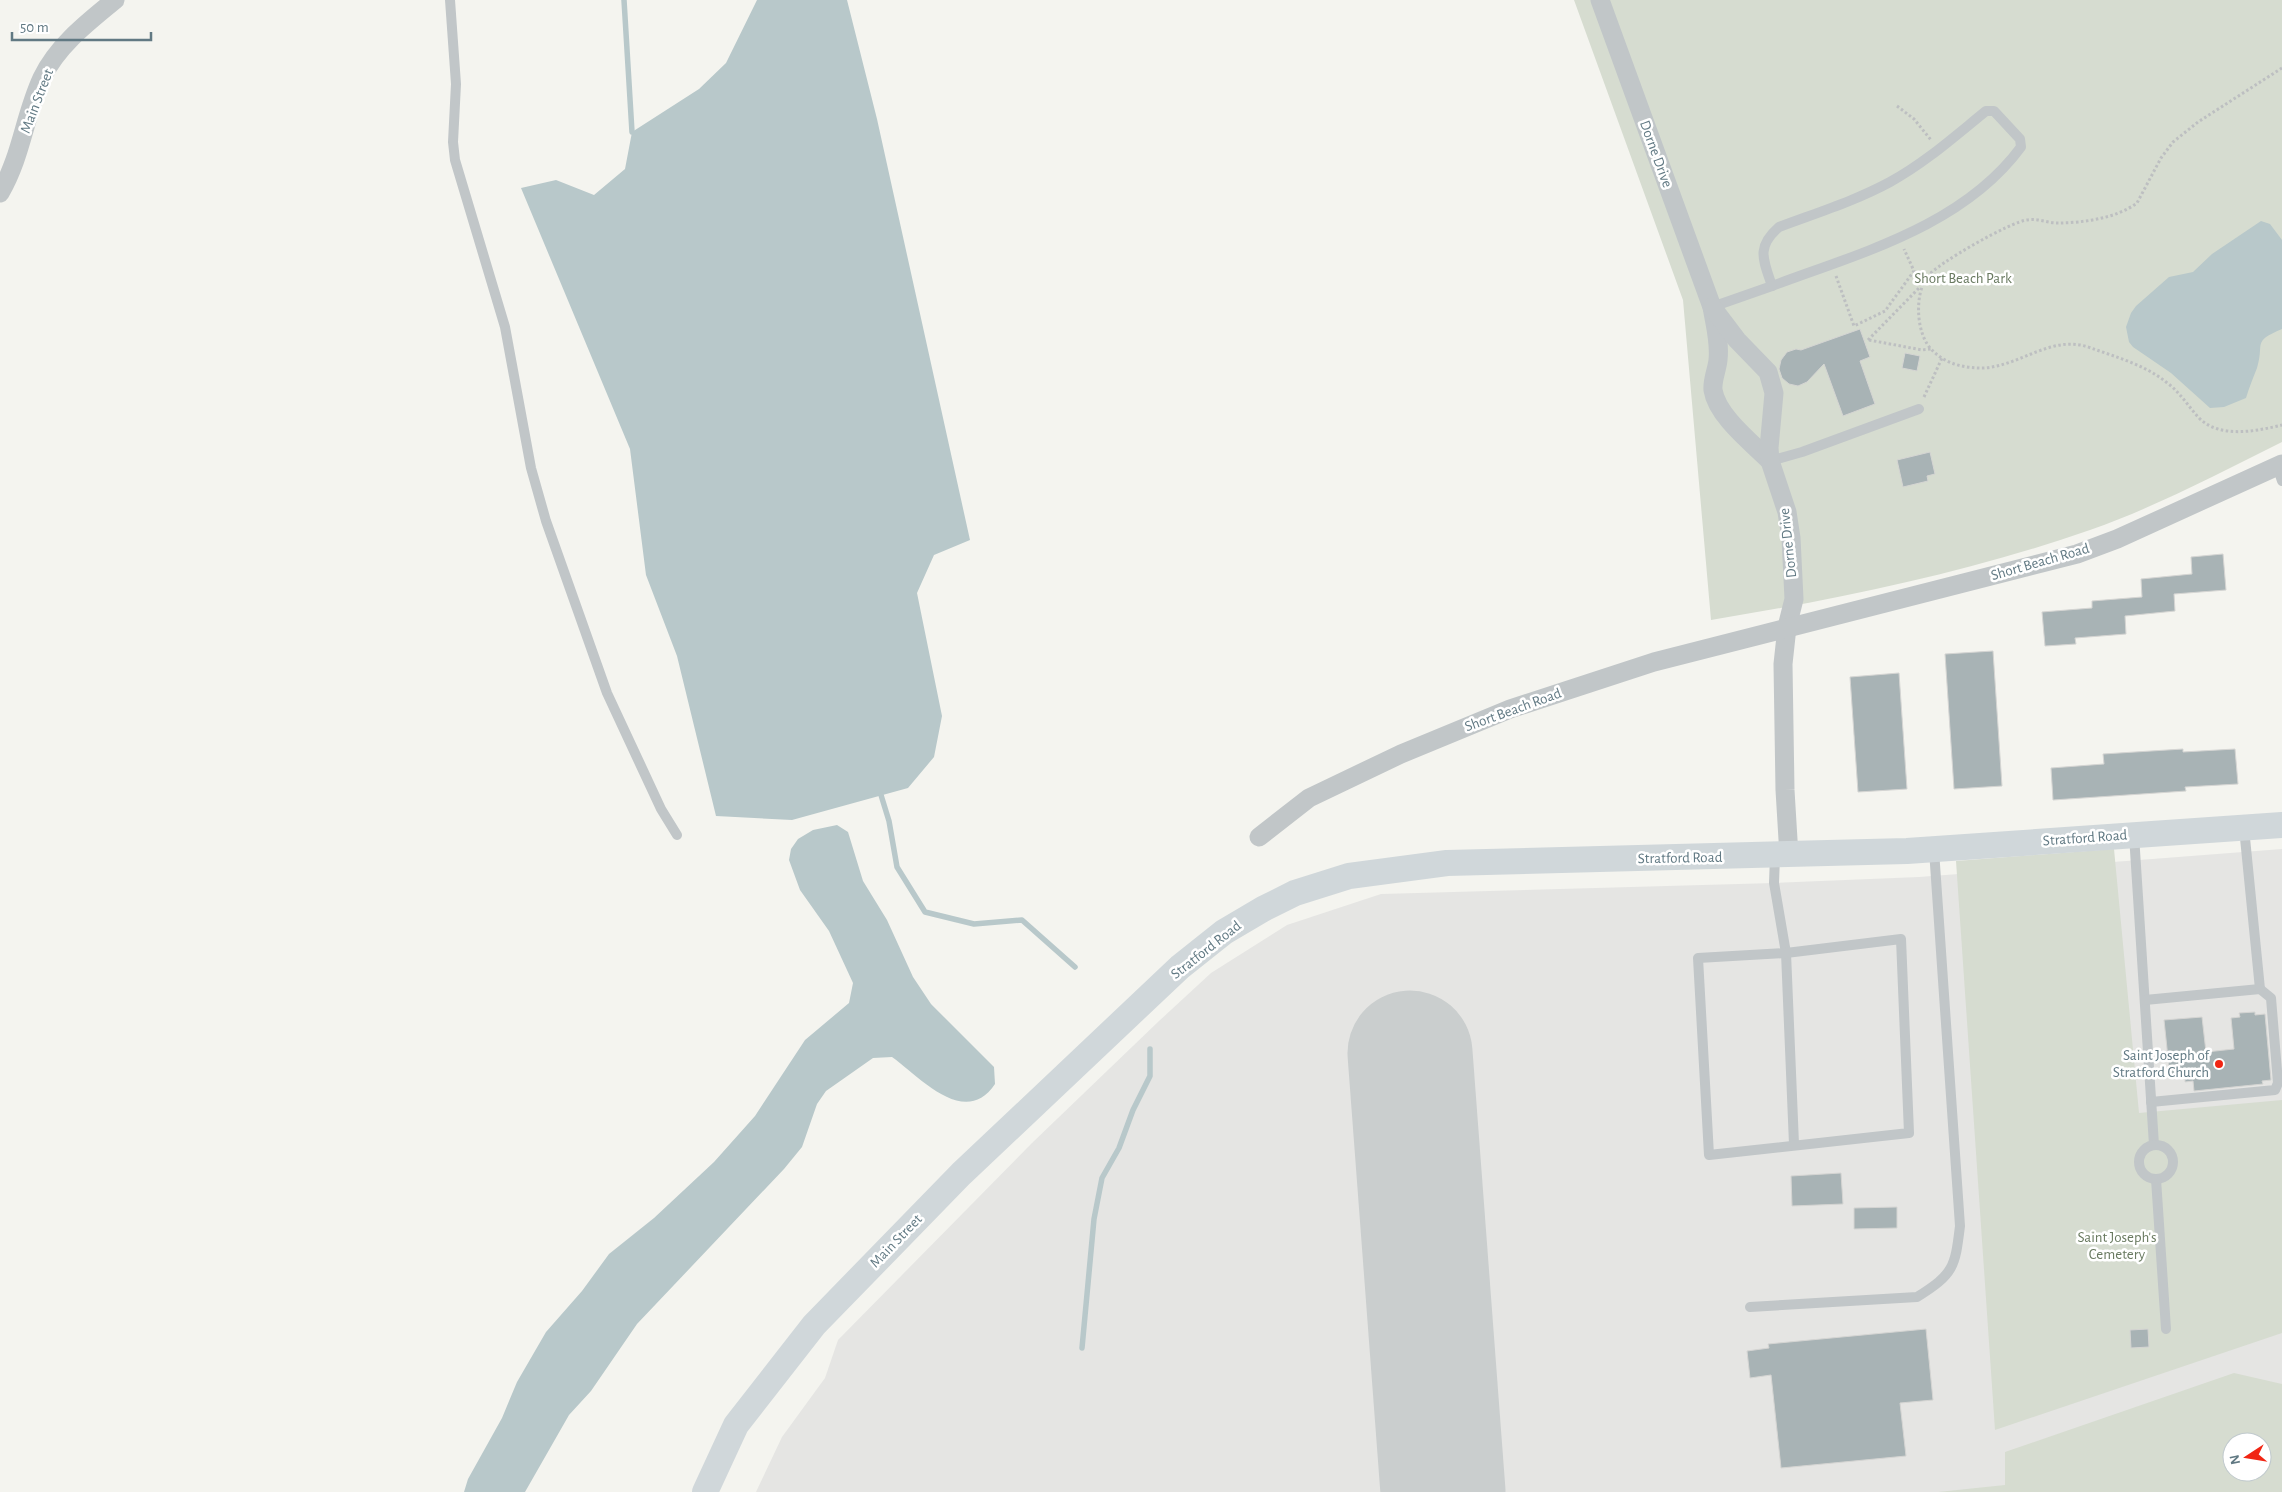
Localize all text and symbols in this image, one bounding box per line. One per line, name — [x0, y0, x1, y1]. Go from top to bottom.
scale bar — [12, 10, 151, 42]
text: 50 m — [20, 20, 49, 35]
street label: Main Street — [18, 66, 56, 135]
street label: Dorne Drive — [1637, 119, 1675, 190]
park label: Short Beach Park — [1914, 271, 2012, 286]
street label: Dorne Drive — [1777, 507, 1799, 579]
street label: Short Beach Road — [1989, 541, 2091, 583]
street label: Short Beach Road — [1463, 685, 1564, 734]
street label: Stratford Road — [2042, 828, 2128, 848]
street label: Stratford Road — [1638, 850, 1723, 866]
street label: Stratford Road — [1168, 918, 1244, 982]
place label: Saint Joseph of Stratford Church — [2113, 1048, 2210, 1080]
marker: Saint Joseph of Stratford Church — [2213, 1058, 2225, 1070]
street label: Main Street — [867, 1211, 925, 1271]
park label: Saint Joseph's Cemetery — [2077, 1230, 2157, 1262]
north arrow — [2222, 1432, 2272, 1482]
text: N — [2227, 1453, 2243, 1466]

